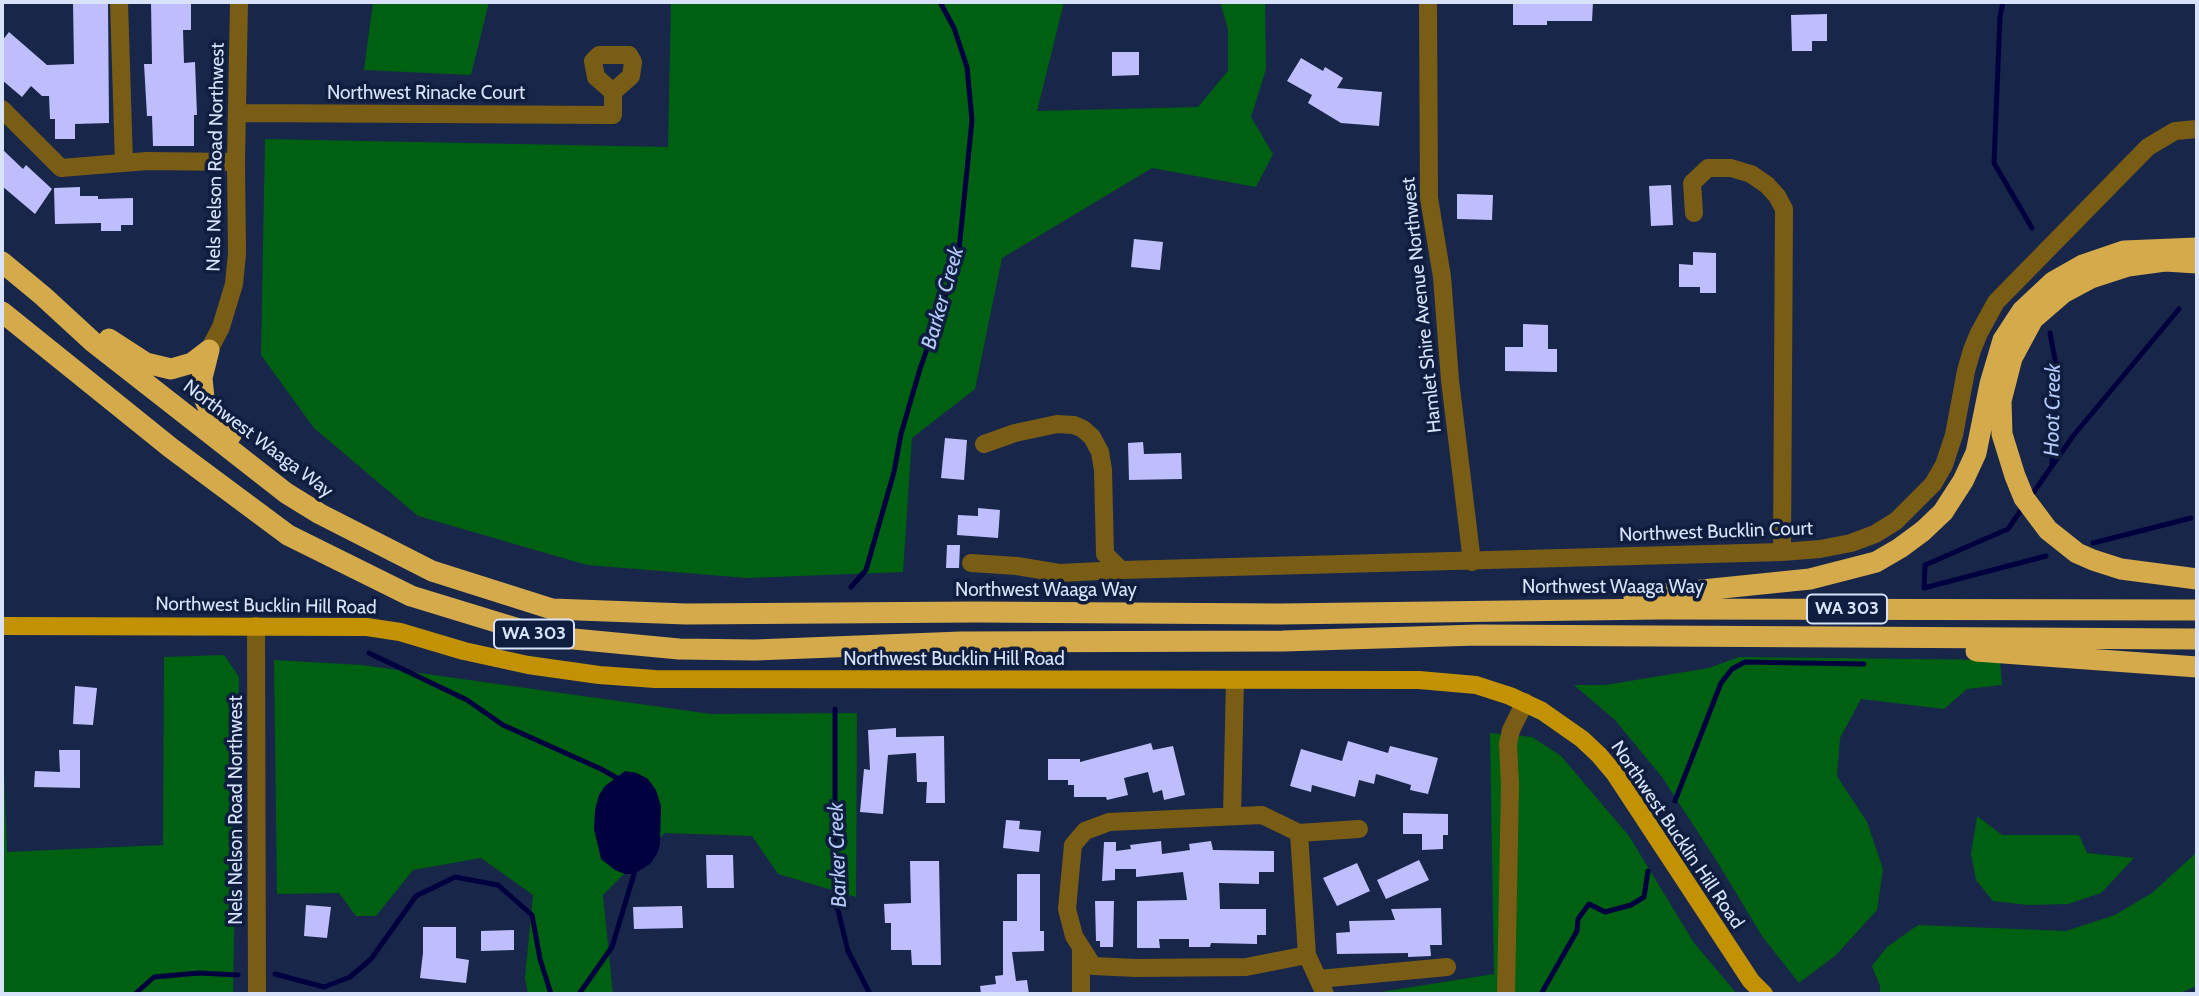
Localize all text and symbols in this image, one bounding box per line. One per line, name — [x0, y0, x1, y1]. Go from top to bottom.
street label: Nels Nelson Road Northwest — [203, 42, 229, 272]
street label: Northwest Rinacke Court — [327, 82, 525, 104]
street label: Hamlet Shire Avenue Northwest — [1397, 176, 1447, 434]
water label: Barker Creek — [916, 244, 970, 352]
water label: Hoot Creek — [2040, 363, 2066, 457]
street label: Northwest Waaga Way — [178, 375, 338, 503]
street label: Northwest Bucklin Court — [1619, 517, 1813, 547]
street label: Northwest Waaga Way — [1522, 576, 1704, 598]
street label: Northwest Waaga Way — [955, 579, 1137, 601]
street label: Northwest Bucklin Hill Road — [155, 593, 377, 619]
road number: WA 303 — [1807, 594, 1887, 624]
road number: WA 303 — [494, 620, 574, 648]
street label: Northwest Bucklin Hill Road — [843, 648, 1065, 670]
street label: Nels Nelson Road Northwest — [225, 695, 247, 925]
street label: Northwest Bucklin Hill Road — [1606, 737, 1748, 933]
water label: Barker Creek — [824, 802, 852, 908]

